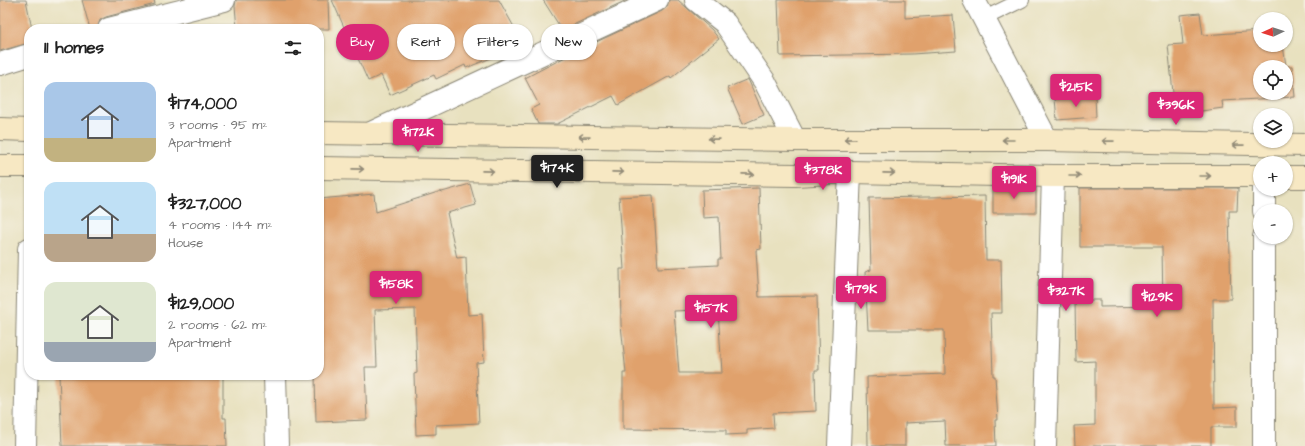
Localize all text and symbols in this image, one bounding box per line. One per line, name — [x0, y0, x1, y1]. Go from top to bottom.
north arrow — [1253, 12, 1293, 52]
map controls — [1253, 12, 1293, 244]
chip: Buy — [336, 24, 389, 60]
chip: Rent — [397, 24, 455, 60]
chip: Filters — [463, 24, 533, 60]
chip: New — [541, 24, 597, 60]
text: 11 homes — [44, 36, 104, 60]
icon: filters — [282, 37, 304, 59]
button: locate — [1253, 60, 1293, 100]
pin: $215K — [1048, 74, 1104, 108]
text: $215K — [1059, 78, 1093, 96]
text: $174,000 — [168, 92, 237, 116]
pin: $396K — [1148, 92, 1204, 126]
text: $396K — [1157, 96, 1195, 114]
icon: home — [76, 98, 124, 146]
button: layers — [1253, 108, 1293, 148]
text: 3 rooms · 95 m² — [168, 116, 267, 134]
pin: $172K — [390, 119, 446, 153]
text: $172K — [402, 123, 434, 141]
one-way arrow — [578, 133, 591, 141]
text: Apartment — [168, 134, 232, 152]
one-way arrow — [708, 135, 721, 143]
one-way arrow — [844, 135, 857, 143]
one-way arrow — [1002, 136, 1015, 144]
one-way arrow — [1102, 137, 1115, 145]
one-way arrow — [1232, 141, 1245, 148]
pin: $174K — [529, 155, 585, 189]
button: + — [1253, 156, 1293, 196]
pin: $378K — [795, 157, 851, 191]
text: $174K — [540, 159, 574, 177]
text: $378K — [804, 161, 842, 179]
one-way arrow — [351, 165, 364, 173]
pin: $191K — [986, 166, 1042, 200]
one-way arrow — [481, 167, 494, 175]
one-way arrow — [611, 169, 624, 176]
one-way arrow — [882, 169, 895, 177]
one-way arrow — [741, 170, 754, 178]
text: $191K — [1001, 170, 1027, 188]
one-way arrow — [1068, 172, 1081, 180]
one-way arrow — [1198, 172, 1211, 180]
text: $327,000 — [168, 192, 242, 216]
icon: home — [76, 198, 124, 246]
button: − — [1253, 204, 1293, 244]
text: 4 rooms · 144 m² — [168, 216, 272, 234]
text: House — [168, 234, 203, 252]
pin: $158K — [368, 271, 424, 305]
text: $158K — [379, 275, 413, 293]
pin: $179K — [833, 276, 889, 310]
pin: $327K — [1038, 278, 1094, 312]
text: $179K — [845, 280, 877, 298]
text: $327K — [1047, 282, 1085, 300]
pin: $129K — [1129, 284, 1185, 318]
text: $129K — [1141, 288, 1173, 306]
text: $129,000 — [168, 292, 234, 316]
pin: $157K — [683, 295, 739, 329]
icon: home — [76, 298, 124, 346]
text: $157K — [694, 299, 728, 317]
text: 2 rooms · 62 m² — [168, 316, 267, 334]
text: Apartment — [168, 334, 232, 352]

